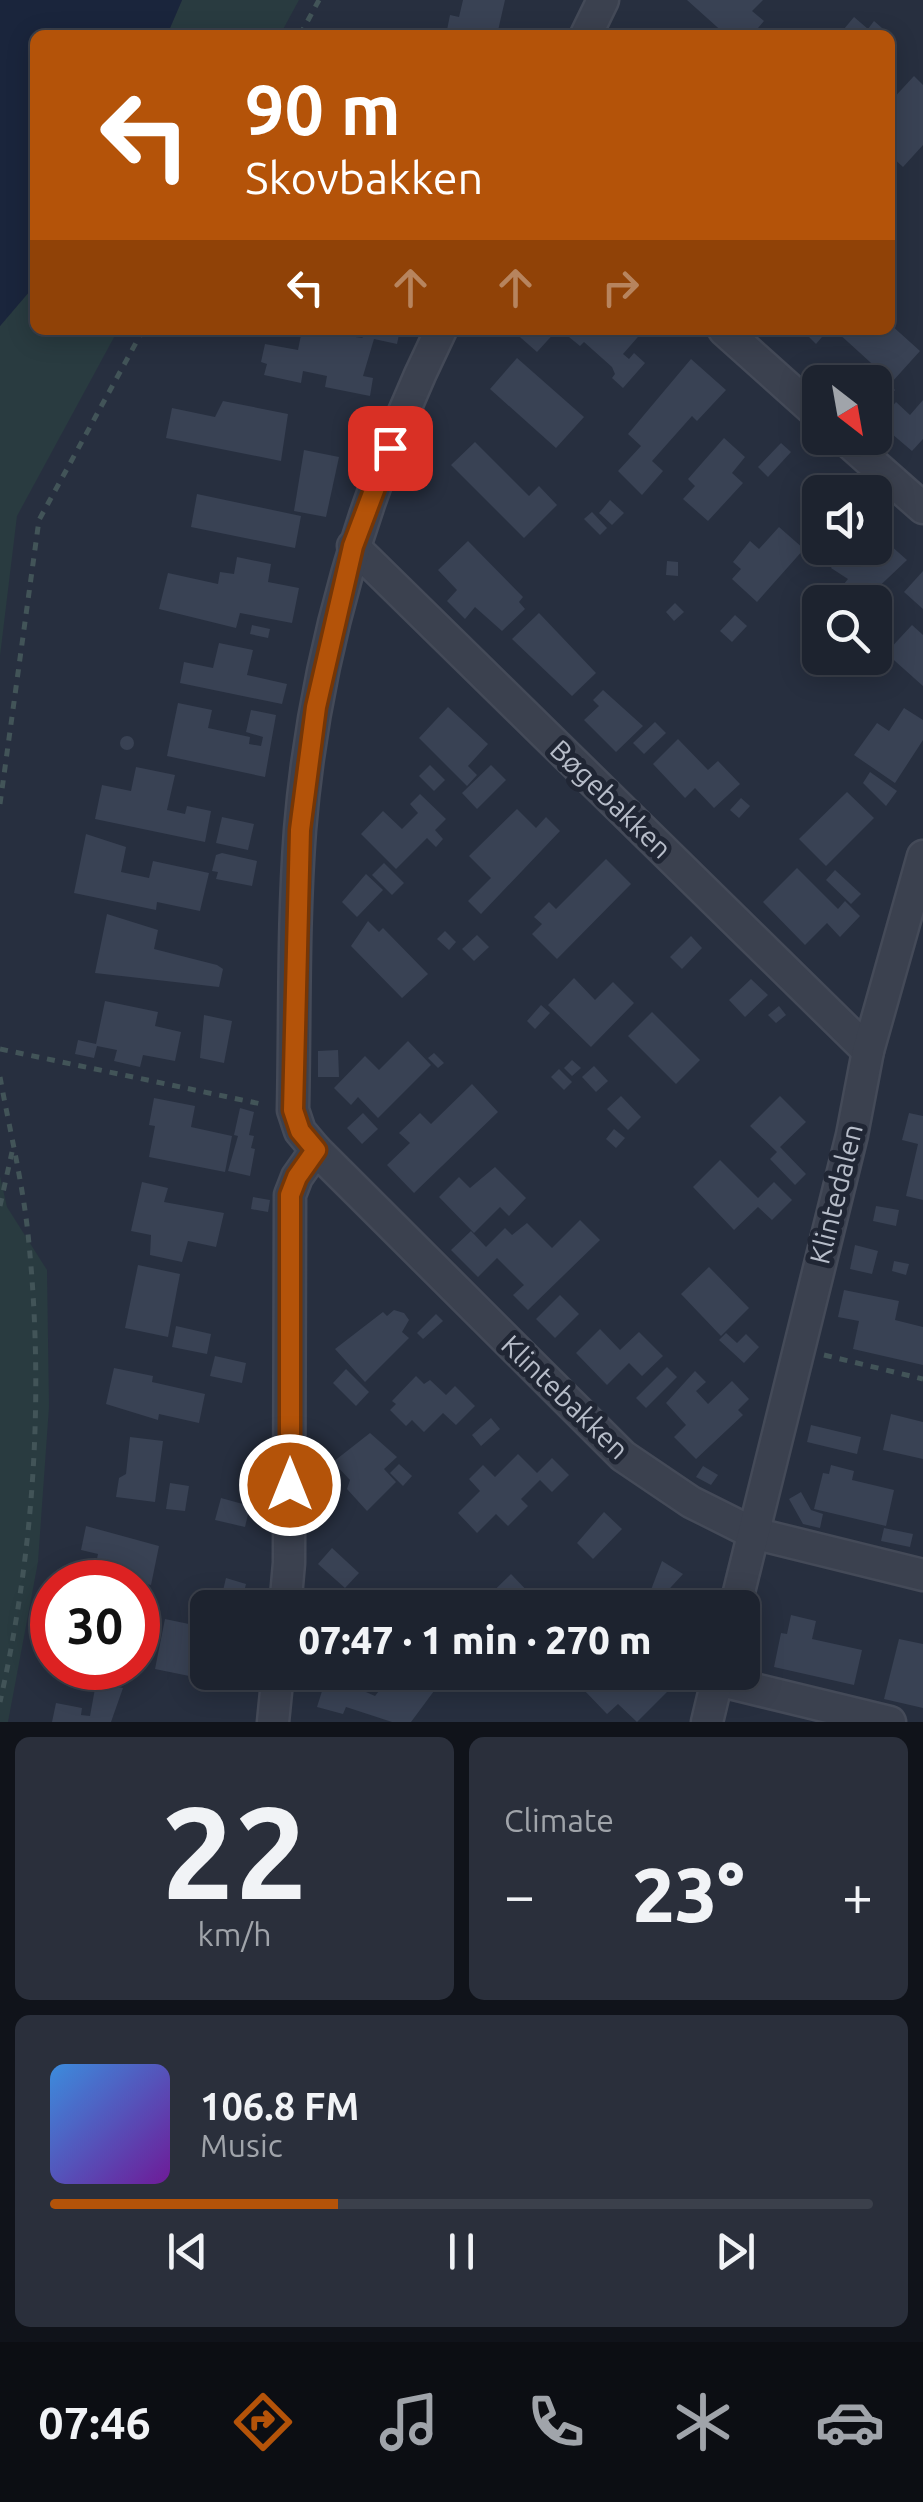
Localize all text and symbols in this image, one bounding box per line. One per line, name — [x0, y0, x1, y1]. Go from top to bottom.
icon: left — [80, 70, 210, 200]
text: 90 m — [245, 70, 401, 148]
text: Skovbakken — [245, 152, 483, 203]
icon: left — [278, 260, 333, 315]
icon: ahead — [383, 260, 438, 315]
icon: ahead — [488, 260, 543, 315]
icon: right — [593, 260, 648, 315]
north arrow — [802, 365, 892, 455]
map controls — [802, 365, 892, 675]
pin — [348, 406, 433, 491]
icon: arrive — [363, 421, 418, 476]
button: sound — [802, 475, 892, 565]
button: search — [802, 585, 892, 675]
street label: Bøgebakken — [545, 733, 678, 864]
street label: Klintedalen — [803, 1121, 868, 1267]
street label: Klintebakken — [496, 1329, 635, 1465]
position arrow — [238, 1433, 342, 1537]
speed limit sign: 30 — [30, 1560, 160, 1690]
text: 07:47 · 1 min · 270 m — [298, 1619, 652, 1661]
text: 22 — [161, 1778, 308, 1924]
text: Climate — [504, 1802, 614, 1838]
text: 23° — [633, 1852, 744, 1936]
text: − — [504, 1864, 535, 1925]
text: + — [842, 1864, 873, 1925]
text: km/h — [198, 1916, 271, 1952]
text: 106.8 FM — [200, 2085, 359, 2127]
text: Music — [200, 2127, 283, 2163]
icon: previous — [160, 2224, 215, 2279]
icon: pause — [434, 2224, 489, 2279]
icon: next — [708, 2224, 763, 2279]
icon: directions — [228, 2387, 298, 2457]
icon: music — [374, 2387, 444, 2457]
icon: phone — [521, 2387, 591, 2457]
icon: climate — [668, 2387, 738, 2457]
icon: car — [815, 2387, 885, 2457]
text: 07:46 — [38, 2397, 151, 2448]

